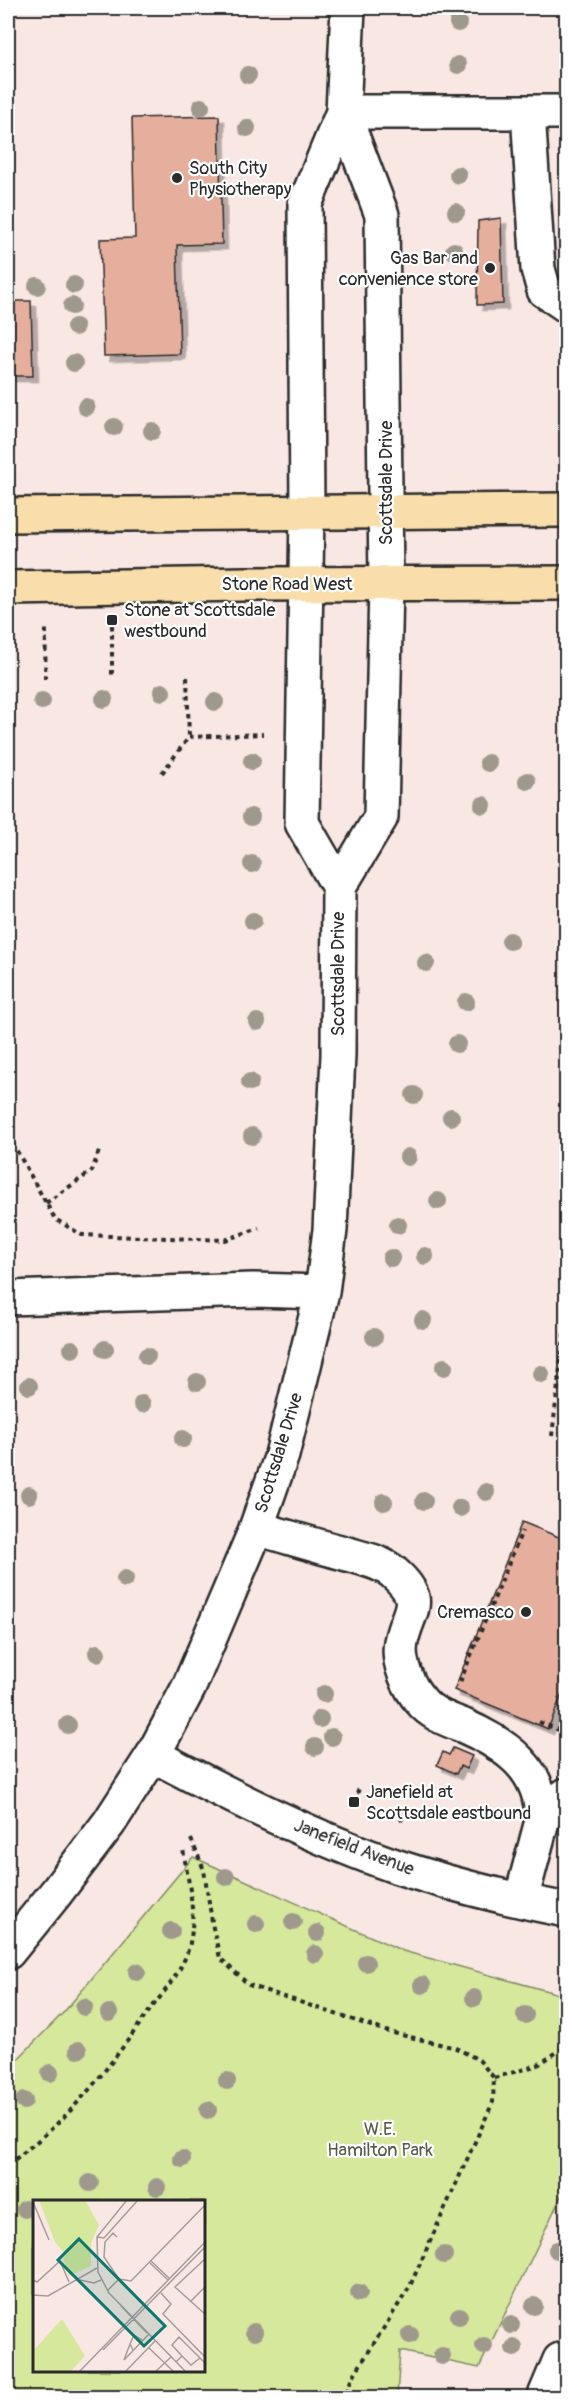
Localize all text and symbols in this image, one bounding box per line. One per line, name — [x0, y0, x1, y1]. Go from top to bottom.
place label: South City Physiotherapy — [189, 157, 292, 201]
marker: South City Physiotherapy — [170, 171, 184, 185]
place label: Gas Bar and convenience store — [339, 247, 478, 291]
marker: Gas Bar and convenience store — [483, 261, 497, 275]
street label: Scottsdale Drive — [375, 421, 398, 545]
street label: Stone Road West — [222, 573, 353, 596]
place label: Stone at Scottsdale westbound — [124, 599, 276, 643]
marker: Stone at Scottsdale westbound — [105, 613, 119, 627]
street label: Scottsdale Drive — [327, 912, 350, 1036]
street label: Scottsdale Drive — [250, 1390, 308, 1516]
place label: Cremasco — [437, 1601, 514, 1624]
marker: Cremasco — [519, 1605, 533, 1619]
place label: Janefield at Scottsdale eastbound — [366, 1781, 531, 1825]
marker: Janefield at Scottsdale eastbound — [347, 1795, 361, 1809]
street label: Janefield Avenue — [290, 1813, 418, 1881]
park label: W.E. Hamilton Park — [327, 2118, 433, 2162]
inset map — [33, 2200, 206, 2372]

